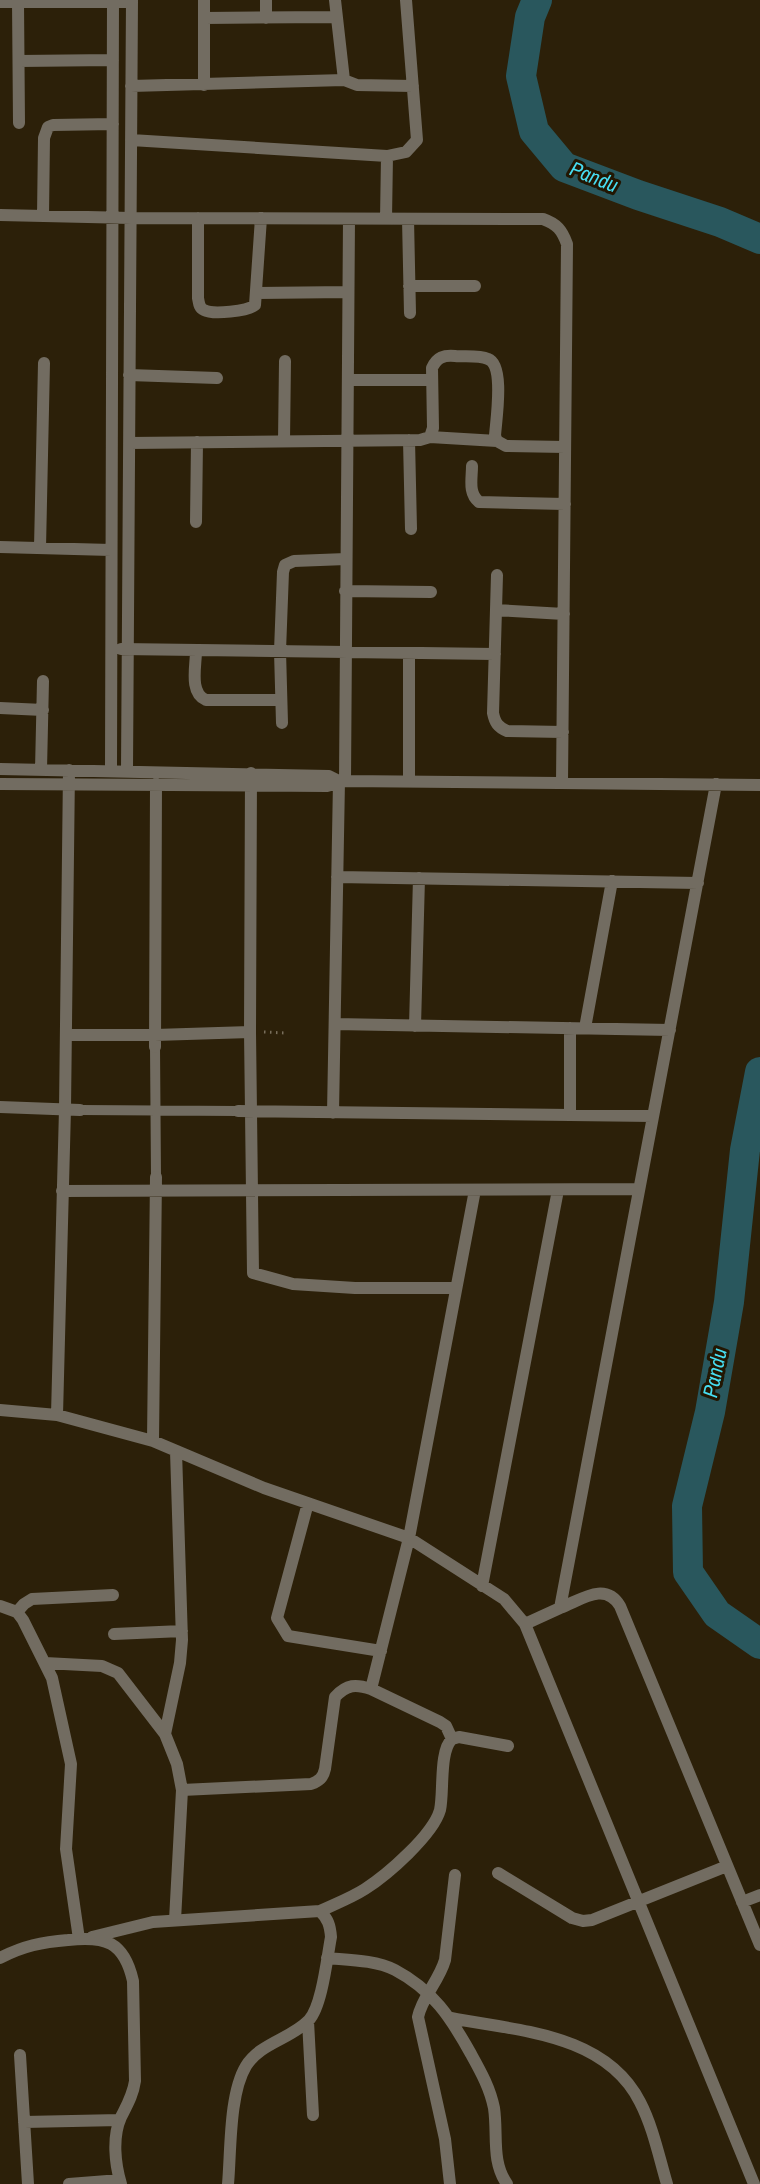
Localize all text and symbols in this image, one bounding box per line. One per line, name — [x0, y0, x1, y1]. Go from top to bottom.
water label: Pandu — [566, 154, 623, 199]
water label: Pandu — [695, 1345, 734, 1400]

